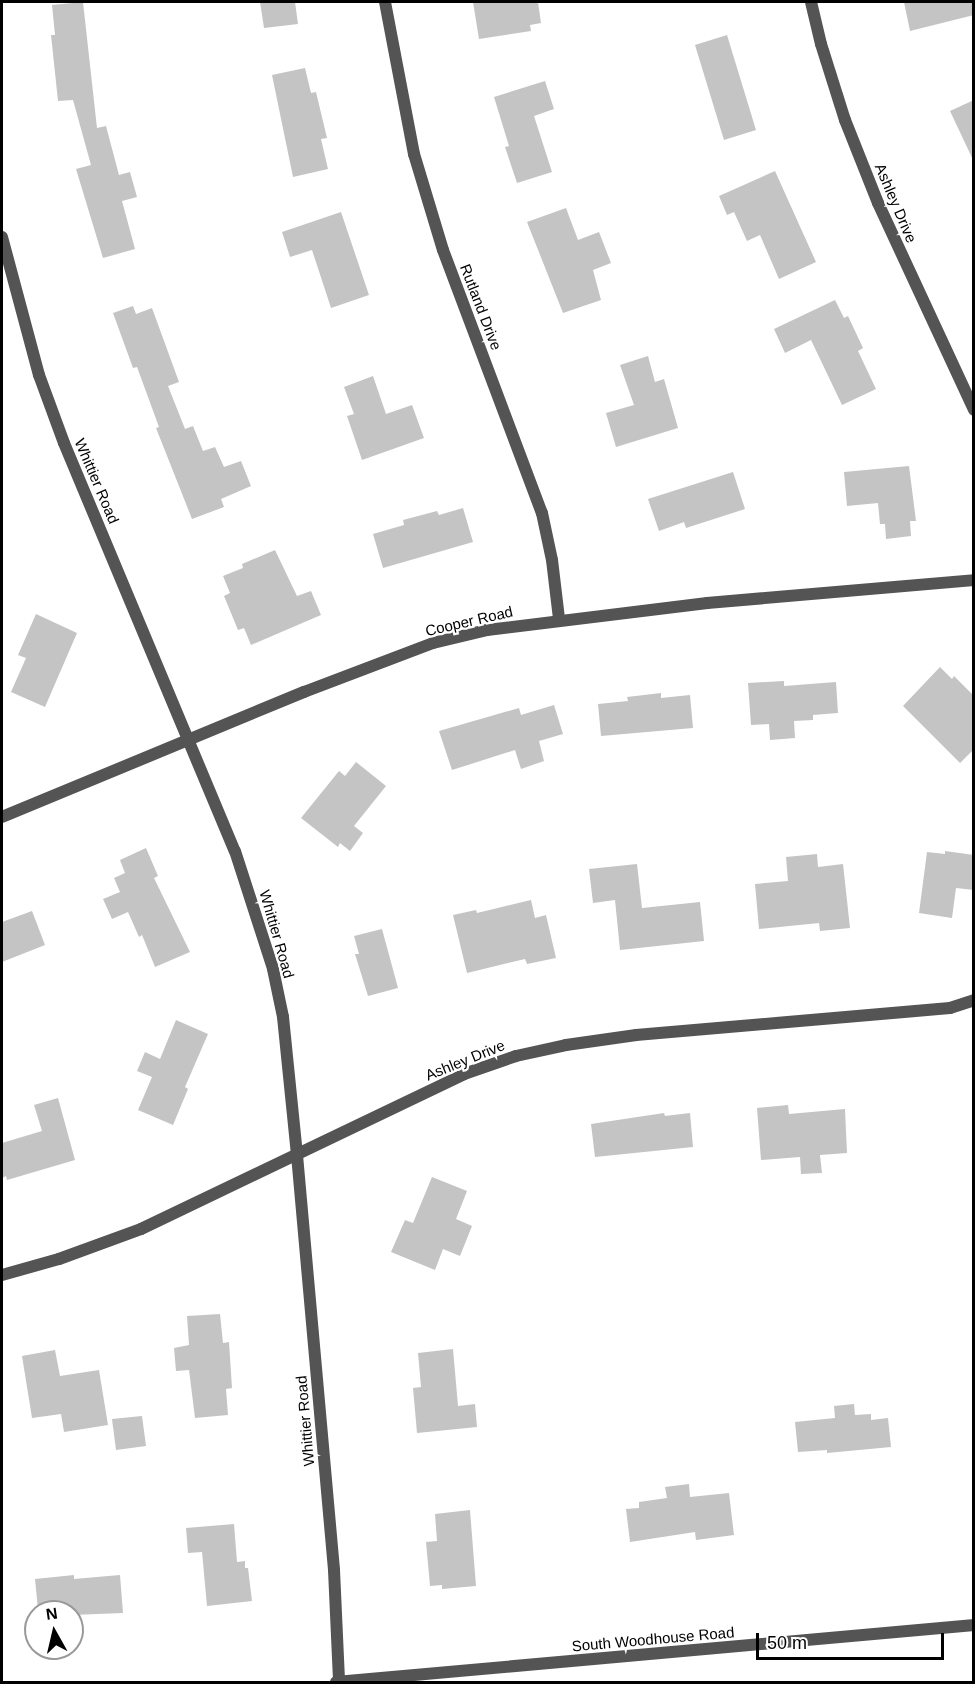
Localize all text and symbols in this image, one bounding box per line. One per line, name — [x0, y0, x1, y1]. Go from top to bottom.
street label: Ashley Drive — [871, 161, 921, 245]
street label: Rutland Drive — [456, 261, 506, 353]
street label: Whittier Road — [71, 436, 123, 526]
street label: Cooper Road — [424, 602, 514, 640]
street label: Whittier Road — [256, 888, 298, 980]
street label: Ashley Drive — [423, 1036, 507, 1084]
street label: Whittier Road — [292, 1375, 318, 1467]
north arrow — [24, 1600, 84, 1660]
text: N — [45, 1604, 59, 1623]
scale bar — [759, 1621, 946, 1659]
street label: South Woodhouse Road — [571, 1623, 735, 1655]
text: 50 m — [767, 1633, 807, 1653]

